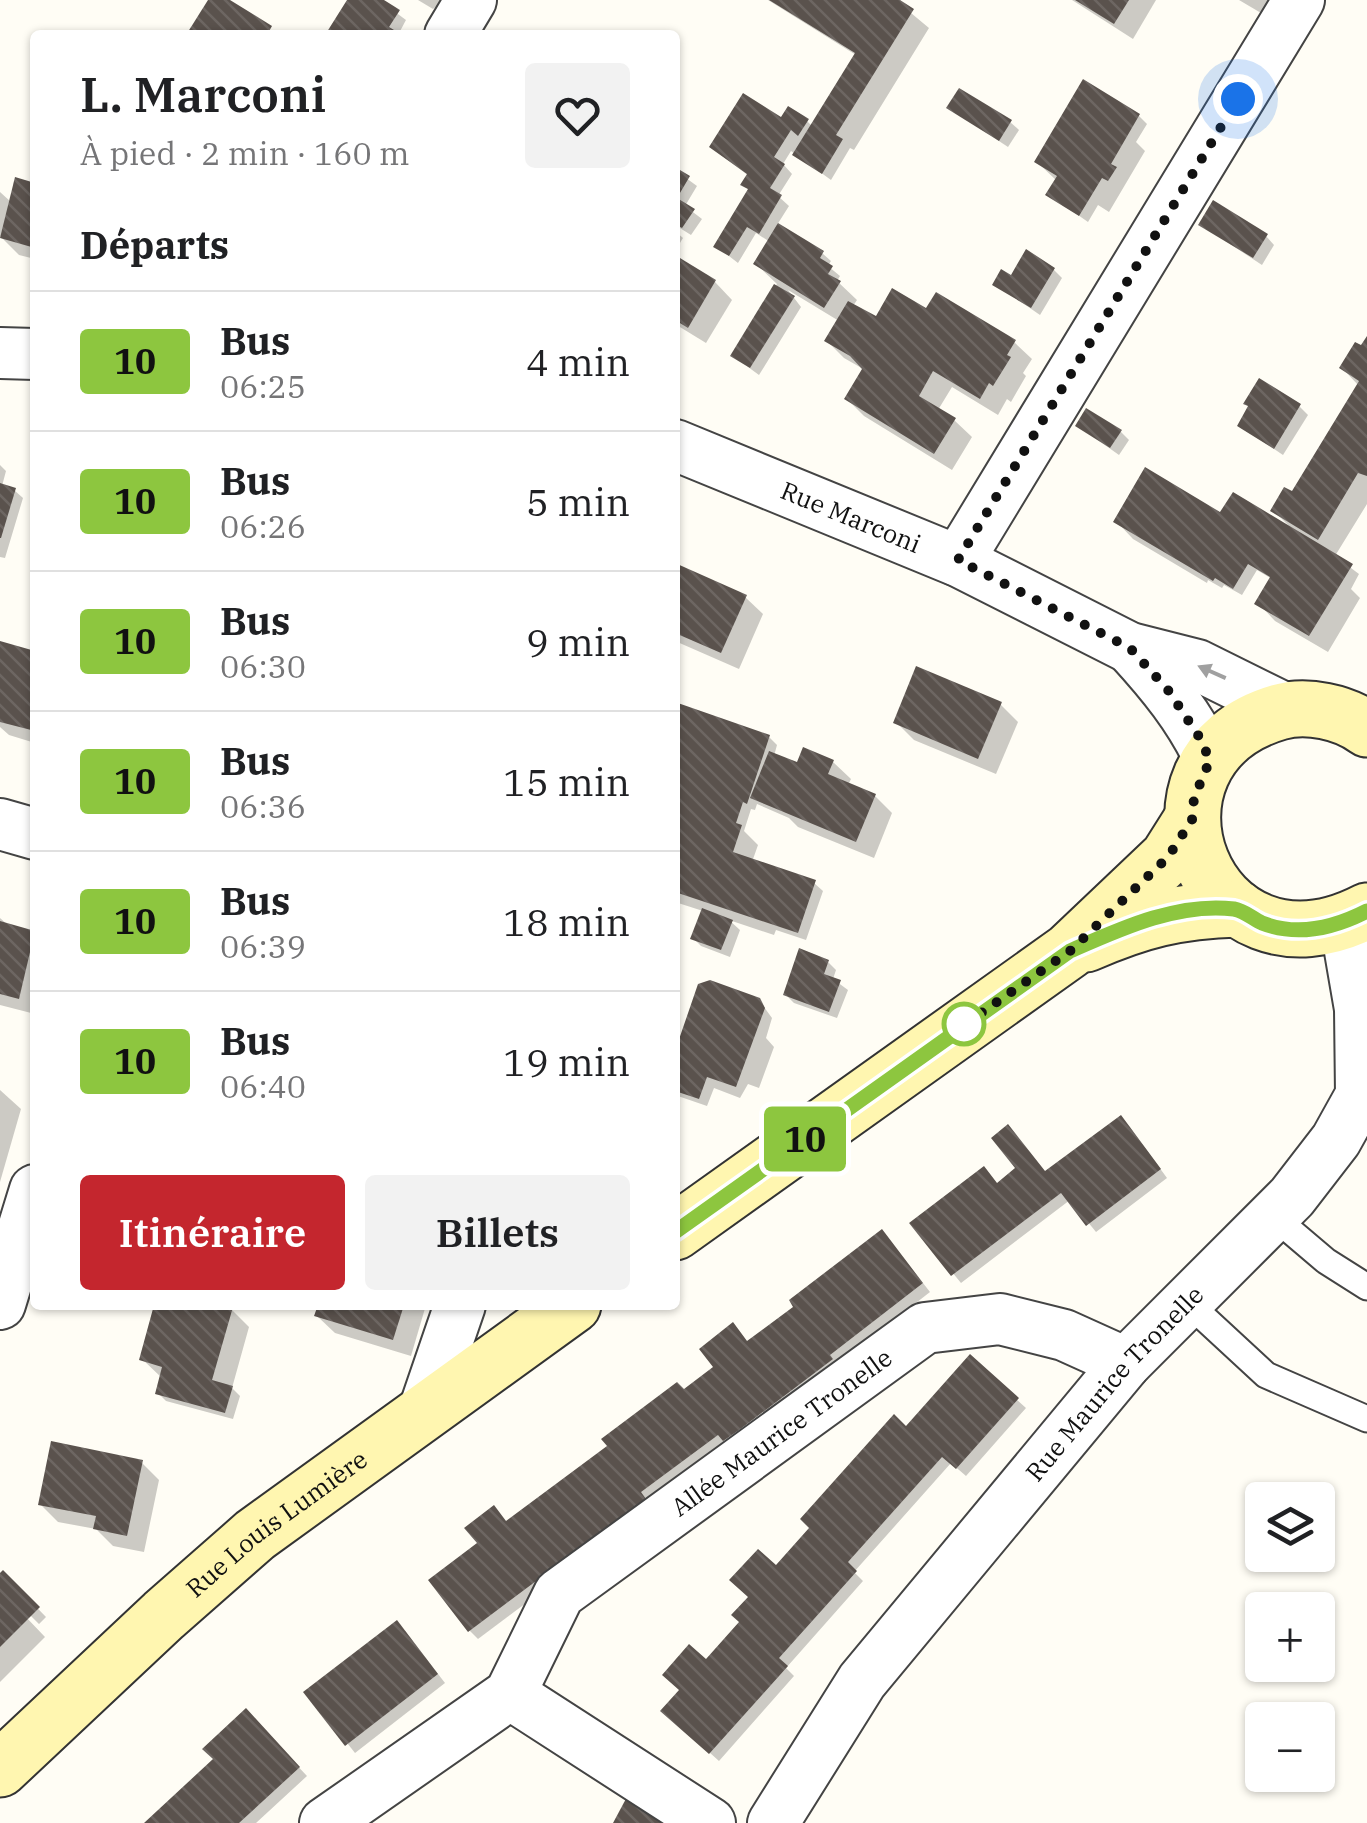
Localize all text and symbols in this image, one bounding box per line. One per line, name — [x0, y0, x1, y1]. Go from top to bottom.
text: L. Marconi — [80, 63, 326, 125]
button: heart — [525, 63, 630, 168]
your location — [1213, 74, 1263, 124]
text: À pied · 2 min · 160 m — [80, 132, 410, 174]
text: Départs — [80, 220, 229, 269]
text: Bus — [220, 316, 290, 365]
text: 4 min — [526, 337, 630, 386]
text: 10 — [114, 338, 156, 384]
text: 06:25 — [220, 365, 306, 407]
text: Bus — [220, 456, 290, 505]
street label: Rue Marconi — [776, 473, 926, 560]
text: 5 min — [526, 477, 630, 526]
text: 10 — [114, 478, 156, 524]
text: 06:26 — [220, 505, 306, 547]
text: Bus — [220, 596, 290, 645]
text: 9 min — [526, 617, 630, 666]
text: 10 — [114, 618, 156, 664]
text: 06:30 — [220, 645, 306, 687]
one-way arrow — [1197, 663, 1226, 680]
text: Bus — [220, 736, 290, 785]
text: 15 min — [503, 757, 630, 806]
text: 10 — [114, 758, 156, 804]
text: 06:36 — [220, 785, 306, 827]
text: Bus — [220, 876, 290, 925]
text: 18 min — [503, 897, 630, 946]
text: 10 — [114, 898, 156, 944]
text: 06:39 — [220, 925, 306, 967]
unlabelled marker — [943, 1003, 985, 1045]
text: Bus — [220, 1016, 290, 1065]
text: 19 min — [503, 1037, 630, 1086]
text: 10 — [114, 1038, 156, 1084]
text: 06:40 — [220, 1065, 306, 1107]
line badge: 10 — [760, 1106, 850, 1172]
text: 10 — [784, 1116, 826, 1162]
button: Itinéraire — [80, 1175, 345, 1290]
button: Billets — [365, 1175, 630, 1290]
street label: Rue Maurice Tronelle — [1018, 1278, 1210, 1488]
street label: Allée Maurice Tronelle — [664, 1341, 898, 1523]
street label: Rue Louis Lumière — [179, 1442, 373, 1604]
map controls — [1245, 1482, 1335, 1792]
button: layers — [1245, 1482, 1335, 1572]
button: + — [1245, 1592, 1335, 1682]
button: − — [1245, 1702, 1335, 1792]

